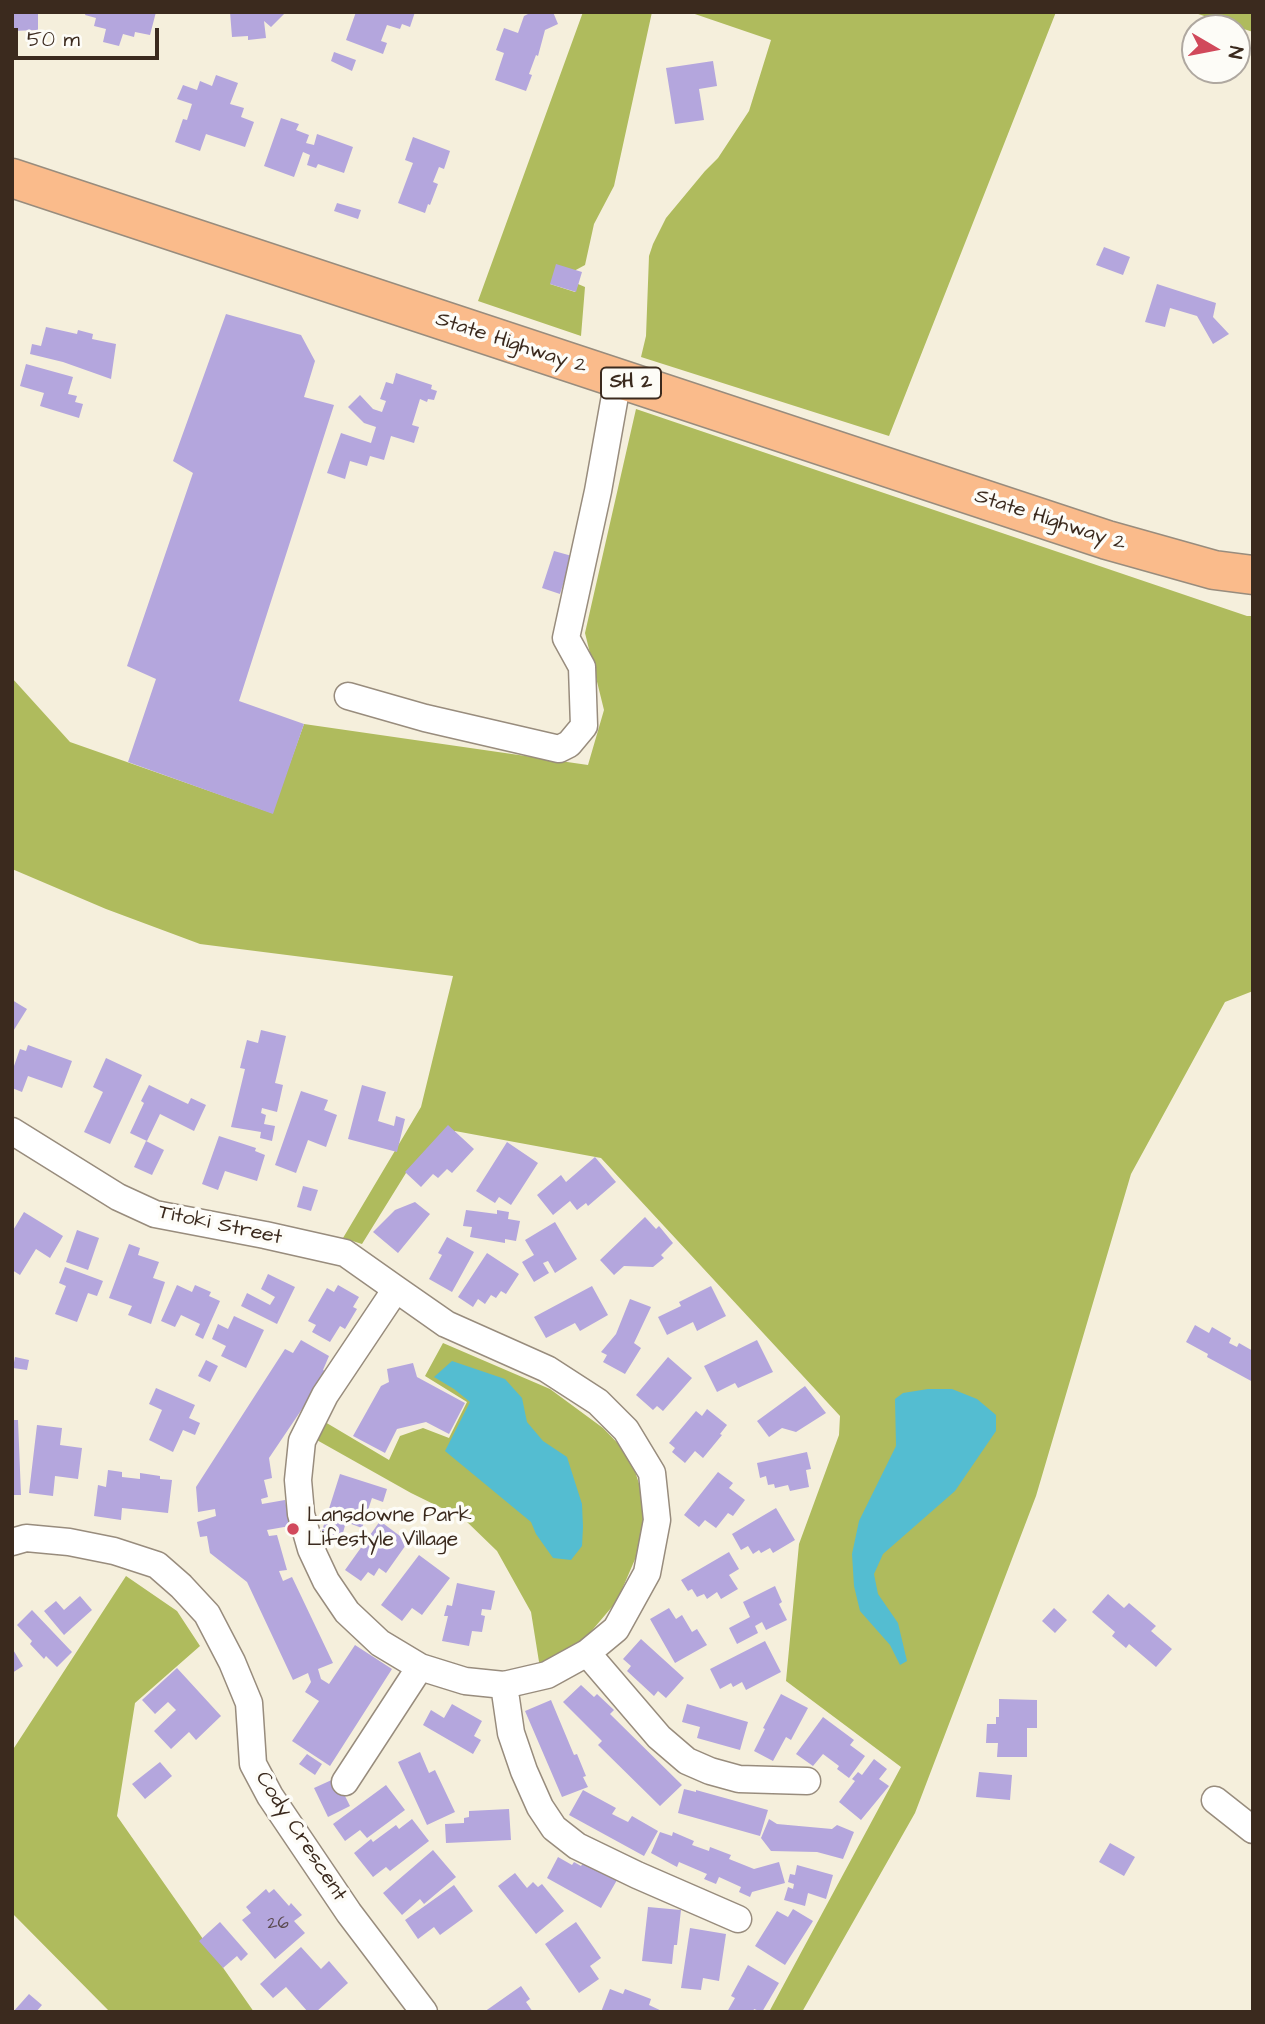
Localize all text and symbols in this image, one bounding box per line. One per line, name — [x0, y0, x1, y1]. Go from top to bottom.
scale bar — [18, 14, 163, 58]
north arrow — [1181, 14, 1251, 84]
text: 50 m — [27, 25, 80, 54]
text: N — [1221, 44, 1250, 61]
street label: State Highway 2 — [432, 308, 590, 380]
road number: SH 2 — [601, 368, 661, 398]
street label: State Highway 2 — [971, 485, 1129, 557]
street label: Titoki Street — [156, 1201, 284, 1251]
place label: Lansdowne Park Lifestyle Village — [307, 1504, 472, 1554]
marker: Lansdowne Park Lifestyle Village — [285, 1521, 301, 1537]
street label: Cody Crescent — [249, 1767, 351, 1907]
house number: 26 — [267, 1913, 289, 1935]

